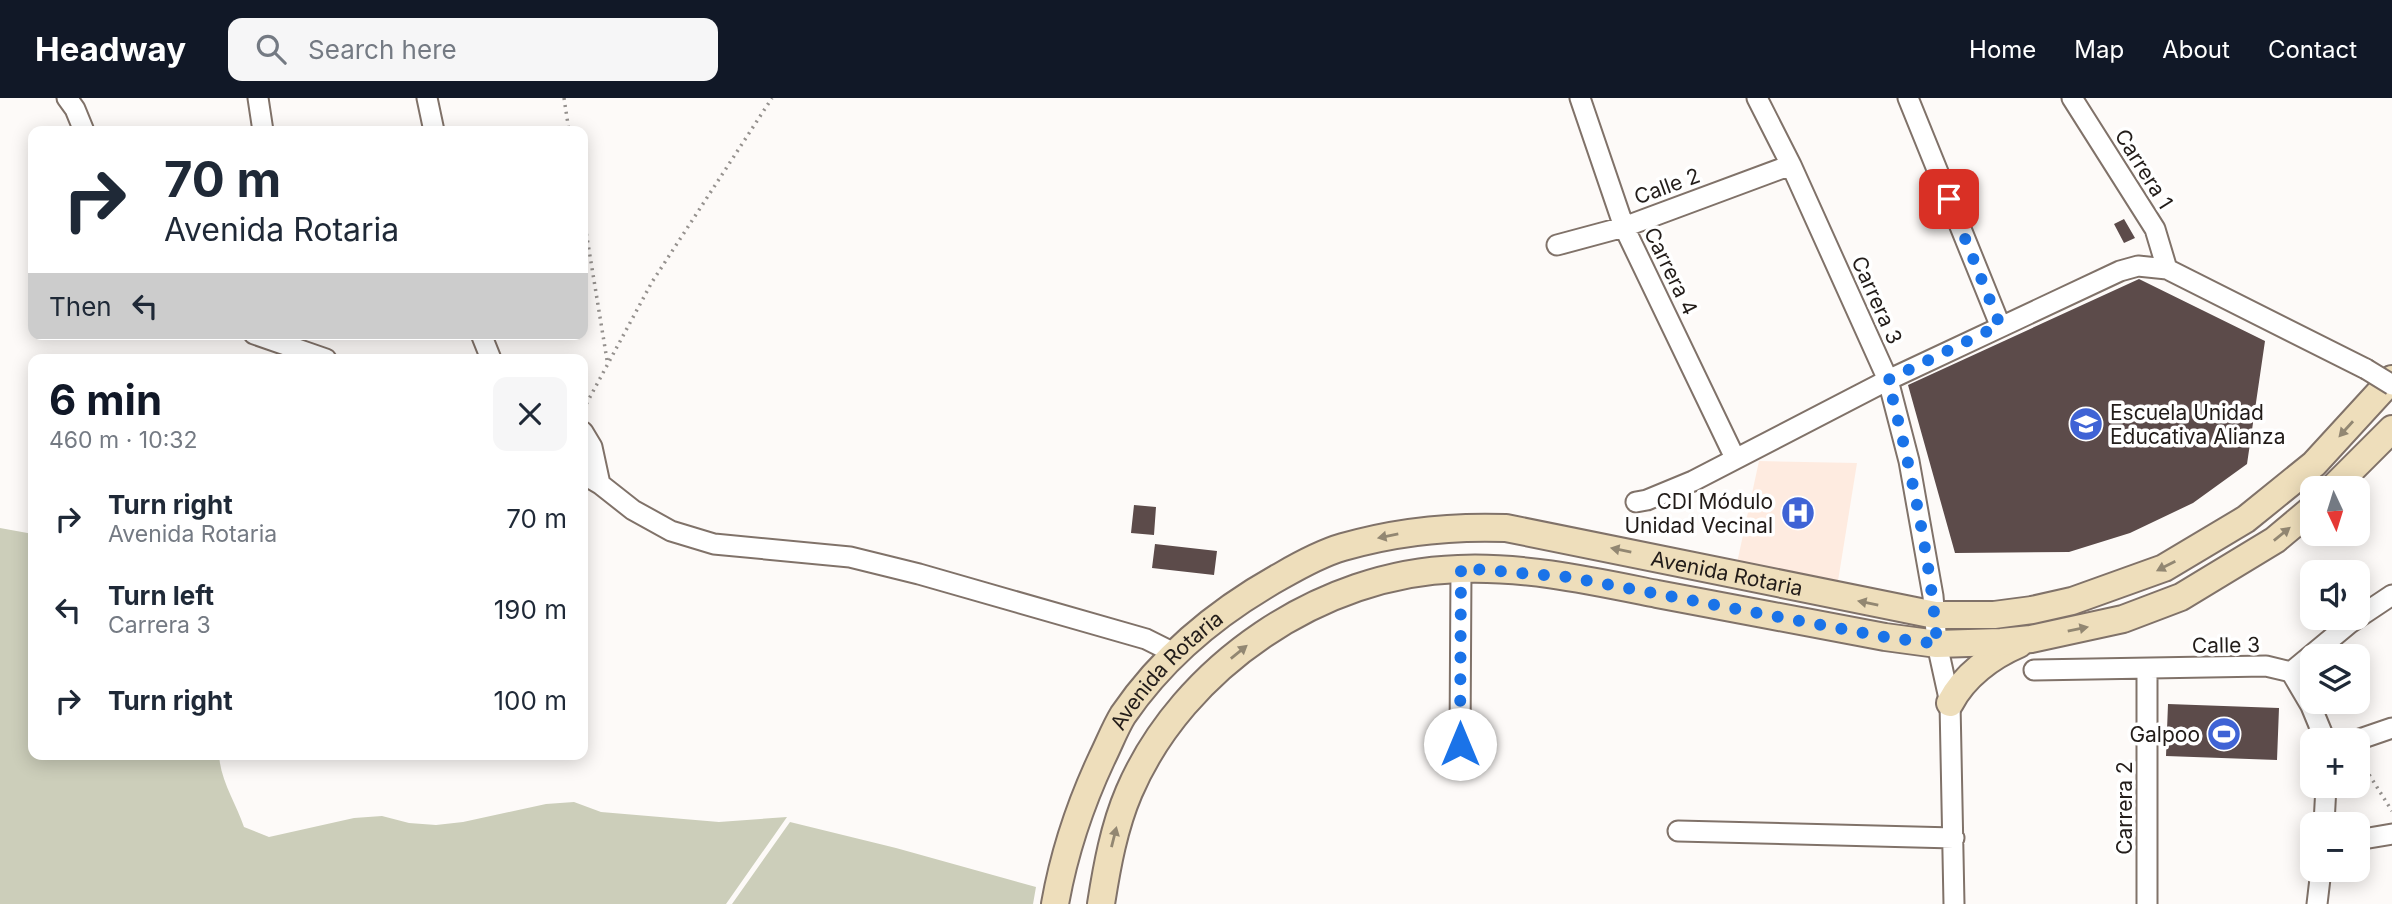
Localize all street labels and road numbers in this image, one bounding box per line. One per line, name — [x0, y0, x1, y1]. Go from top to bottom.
street label: Carrera 1 — [2110, 125, 2178, 213]
street label: Calle 2 — [1631, 163, 1703, 209]
street label: Carrera 4 — [1639, 223, 1703, 319]
street label: Carrera 3 — [1847, 252, 1907, 348]
street label: Avenida Rotaria — [1649, 545, 1805, 600]
street label: Avenida Rotaria — [1105, 605, 1227, 734]
street label: Calle 3 — [2192, 632, 2260, 658]
street label: Carrera 2 — [2112, 761, 2137, 855]

